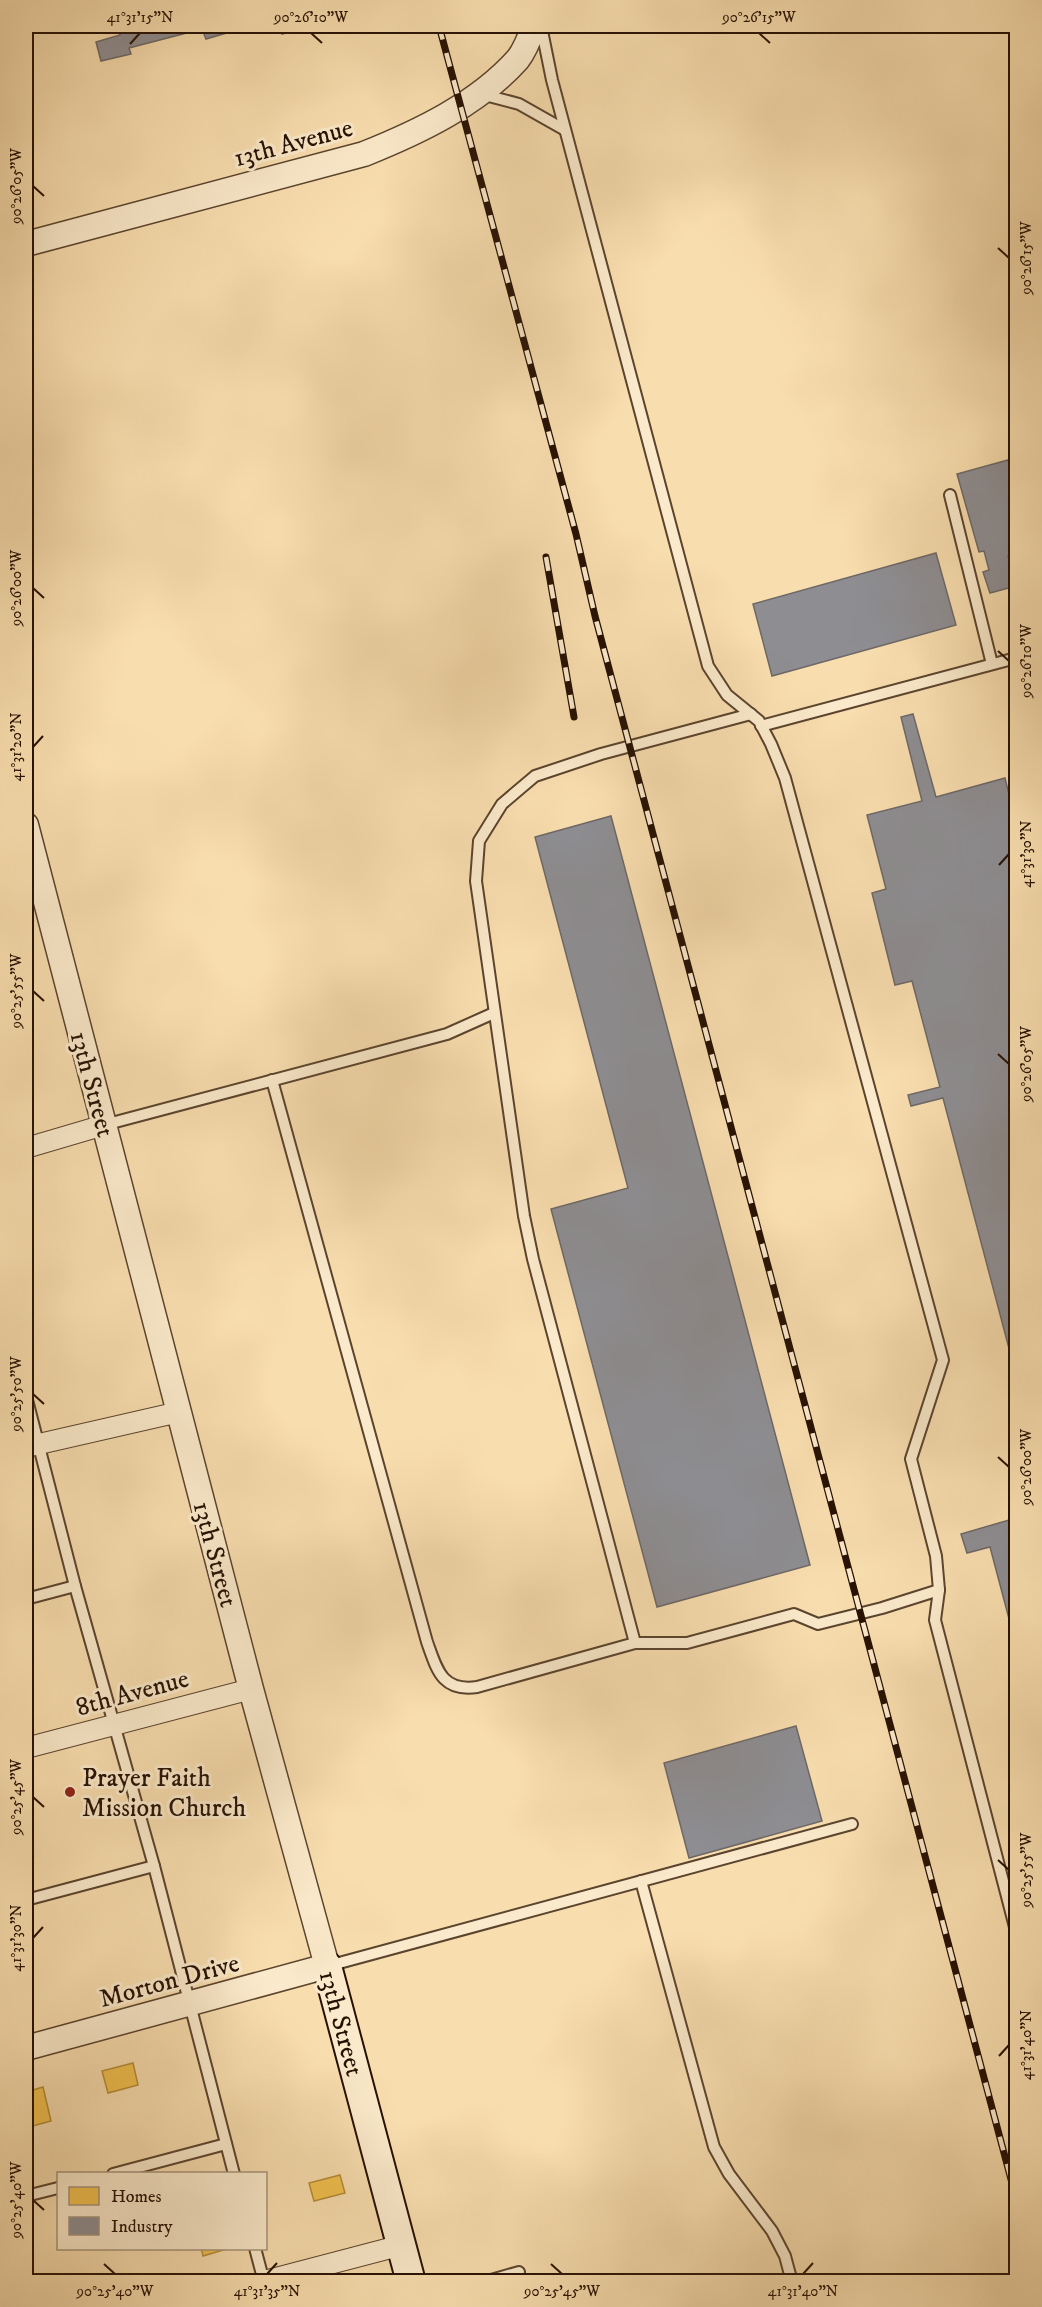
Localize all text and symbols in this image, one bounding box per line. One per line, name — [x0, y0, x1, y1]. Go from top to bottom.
text: 41°31'15"N — [107, 8, 173, 27]
text: 90°26'10"W — [273, 8, 348, 27]
text: 90°26'15"W — [721, 8, 796, 27]
street label: 13th Avenue — [230, 112, 356, 175]
text: 90°26'05"W — [7, 148, 26, 225]
text: 90°26'15"W — [1017, 221, 1036, 296]
text: 90°26'00"W — [7, 549, 26, 627]
text: 90°26'10"W — [1017, 624, 1036, 699]
text: 41°31'20"N — [7, 712, 26, 782]
text: 41°31'30"N — [1017, 820, 1036, 888]
text: 90°25'55"W — [7, 953, 26, 1030]
text: 90°26'05"W — [1017, 1026, 1036, 1103]
street label: 13th Street — [62, 1028, 122, 1141]
text: 90°25'50"W — [7, 1356, 26, 1433]
text: 90°26'00"W — [1017, 1428, 1036, 1506]
street label: 13th Street — [185, 1498, 245, 1611]
street label: 8th Avenue — [72, 1663, 192, 1724]
text: 90°25'45"W — [7, 1759, 26, 1836]
place label: Prayer Faith Mission Church — [82, 1762, 246, 1825]
marker: Prayer Faith Mission Church — [63, 1785, 77, 1799]
text: 90°25'55"W — [1017, 1832, 1036, 1909]
text: 41°31'30"N — [7, 1904, 26, 1972]
street label: Morton Drive — [96, 1947, 243, 2016]
street label: 13th Street — [311, 1967, 371, 2080]
text: 41°31'40"N — [1017, 2010, 1036, 2080]
text: 90°25'40"W — [7, 2161, 26, 2239]
legend — [57, 2172, 267, 2250]
text: Homes — [111, 2186, 162, 2208]
text: Industry — [111, 2216, 173, 2238]
text: 90°25'40"W — [76, 2282, 154, 2301]
text: 41°31'35"N — [234, 2282, 300, 2301]
text: 90°25'45"W — [523, 2282, 600, 2301]
text: 41°31'40"N — [768, 2282, 838, 2301]

